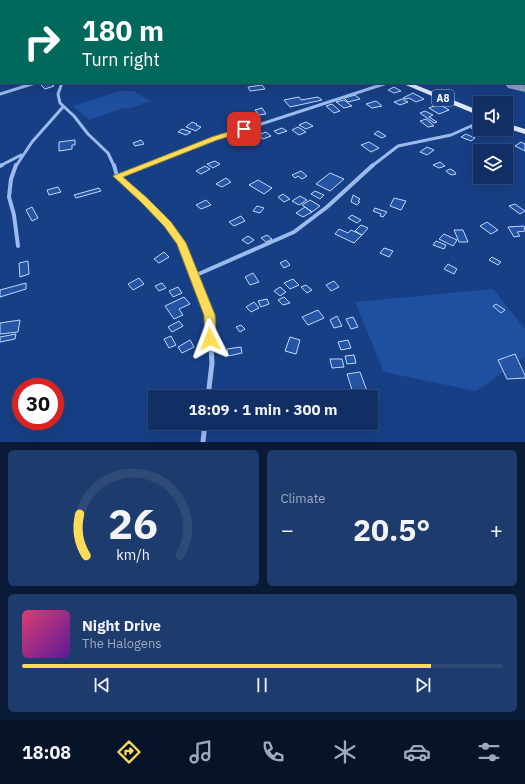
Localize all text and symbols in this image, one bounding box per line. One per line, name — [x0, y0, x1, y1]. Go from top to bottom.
text: 180 m — [82, 12, 164, 49]
icon: right — [16, 16, 68, 68]
text: Turn right — [82, 48, 160, 71]
road number: A8 — [432, 90, 454, 106]
map controls — [473, 96, 513, 184]
button: sound — [473, 96, 513, 136]
pin — [227, 112, 261, 146]
icon: arrive — [233, 118, 255, 140]
button: layers — [473, 144, 513, 184]
position arrow — [189, 318, 231, 360]
speed limit sign: 30 — [12, 378, 64, 430]
text: 18:09 · 1 min · 300 m — [189, 400, 337, 419]
text: Climate — [281, 490, 325, 507]
text: 26 — [108, 496, 158, 550]
text: 20.5° — [353, 510, 430, 549]
text: − — [281, 515, 294, 544]
text: + — [490, 515, 503, 544]
text: km/h — [116, 545, 150, 564]
text: Night Drive — [82, 616, 161, 635]
text: The Halogens — [82, 635, 162, 652]
icon: previous — [91, 674, 113, 696]
icon: pause — [251, 674, 273, 696]
icon: next — [412, 674, 434, 696]
icon: directions — [115, 738, 143, 766]
icon: music — [187, 738, 215, 766]
icon: phone — [259, 738, 287, 766]
icon: climate — [331, 738, 359, 766]
icon: car — [403, 738, 431, 766]
icon: filters — [475, 738, 503, 766]
text: 18:08 — [22, 741, 71, 764]

